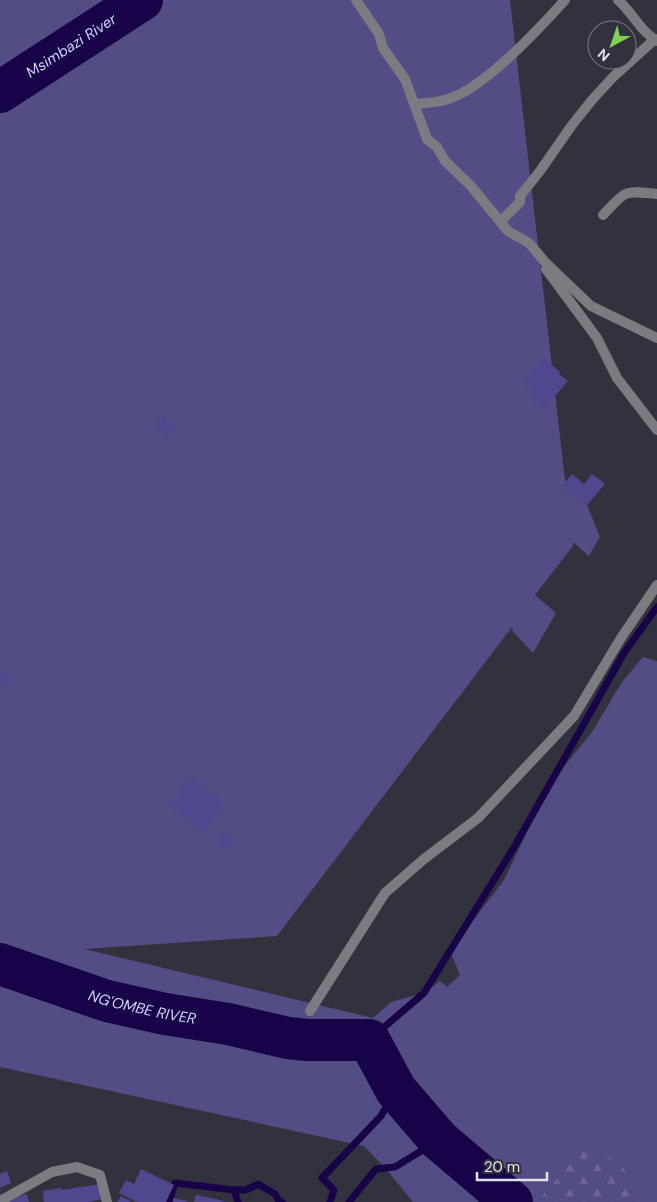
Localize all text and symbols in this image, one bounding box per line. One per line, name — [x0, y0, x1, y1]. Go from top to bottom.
water label: Msimbazi River — [22, 9, 121, 82]
north arrow — [587, 20, 637, 70]
text: N — [594, 45, 613, 65]
water label: NG'OMBE RIVER — [86, 985, 197, 1029]
scale bar — [477, 1150, 547, 1182]
text: 20 m — [484, 1157, 520, 1177]

